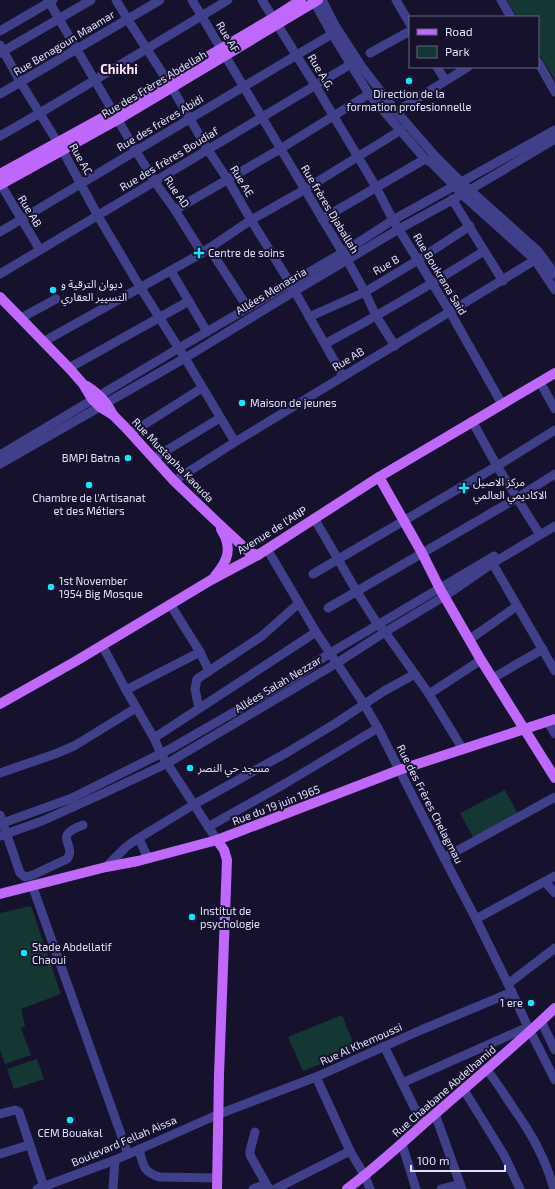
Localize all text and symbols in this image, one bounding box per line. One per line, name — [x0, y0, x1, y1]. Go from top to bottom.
street label: Rue Benagoun Maamar — [11, 7, 117, 78]
legend — [409, 16, 539, 68]
street label: Rue AF — [214, 19, 243, 55]
text: Road — [445, 24, 473, 38]
text: Park — [445, 44, 470, 58]
street label: Rue des Frères Abdellah — [99, 47, 208, 120]
street label: Rue A.G. — [306, 51, 337, 92]
district label: Chikhi — [100, 61, 138, 77]
marker: Direction de la formation profesionnelle — [404, 76, 414, 86]
place label: Direction de la formation profesionnelle — [346, 87, 472, 113]
street label: Rue des frères Abidi — [114, 92, 205, 154]
street label: Rue des frères Boudiaf — [117, 124, 221, 193]
street label: Rue AC — [67, 141, 96, 177]
street label: Rue frères Djaballah — [298, 162, 362, 256]
street label: Rue AE — [228, 163, 257, 199]
street label: Rue AD — [162, 173, 193, 210]
street label: Rue AB — [16, 192, 45, 229]
street label: Rue Boukrana Said — [411, 231, 470, 317]
place label: Centre de soins — [208, 246, 285, 259]
marker: Centre de soins — [193, 247, 205, 259]
street label: Rue B — [370, 252, 401, 277]
street label: Allées Menasria — [233, 264, 308, 317]
place label: ديوان الترقية و التسيير العقاري — [61, 277, 127, 307]
marker: ديوان الترقية و التسيير العقاري — [48, 285, 58, 295]
street label: Rue AB — [329, 344, 366, 373]
place label: Maison de jeunes — [250, 396, 337, 410]
marker: Maison de jeunes — [237, 398, 247, 408]
street label: Rue Mustapha Kaouda — [130, 415, 217, 504]
place label: BMPJ Batna — [62, 451, 120, 464]
marker: BMPJ Batna — [123, 453, 133, 463]
place label: مركز الاصيل الاكاديمي العالمي — [473, 475, 547, 505]
marker: Chambre de l'Artisanat et des Métiers — [84, 480, 94, 490]
marker: مركز الاصيل الاكاديمي العالمي — [458, 482, 470, 494]
place label: Chambre de l'Artisanat et des Métiers — [32, 491, 146, 517]
street label: Avenue de l'ANP — [234, 503, 309, 556]
place label: 1st November 1954 Big Mosque — [59, 574, 143, 600]
marker: 1st November 1954 Big Mosque — [46, 582, 56, 592]
street label: Allées Salah Nezzar — [232, 652, 324, 715]
street label: Rue des Frères Chelagmau — [395, 742, 466, 865]
place label: مسجد حي النصر — [197, 761, 270, 778]
marker: مسجد حي النصر — [185, 763, 195, 773]
street label: Rue du 19 juin 1965 — [230, 782, 322, 828]
place label: Institut de psychologie — [200, 904, 260, 930]
marker: Institut de psychologie — [187, 912, 197, 922]
place label: Stade Abdellatif Chaoui — [32, 940, 113, 966]
marker: Stade Abdellatif Chaoui — [19, 948, 29, 958]
place label: 1 ere — [500, 996, 523, 1009]
marker: 1 ere — [526, 998, 536, 1008]
street label: Rue Al Khemoussi — [318, 1020, 404, 1067]
street label: Rue Chaabane Abdelhamid — [389, 1042, 498, 1139]
street label: Boulevard Fellah Aissa — [69, 1112, 178, 1169]
marker: CEM Bouakal — [65, 1115, 75, 1125]
place label: CEM Bouakal — [38, 1126, 103, 1139]
scale bar — [411, 1147, 505, 1173]
text: 100 m — [417, 1153, 449, 1167]

